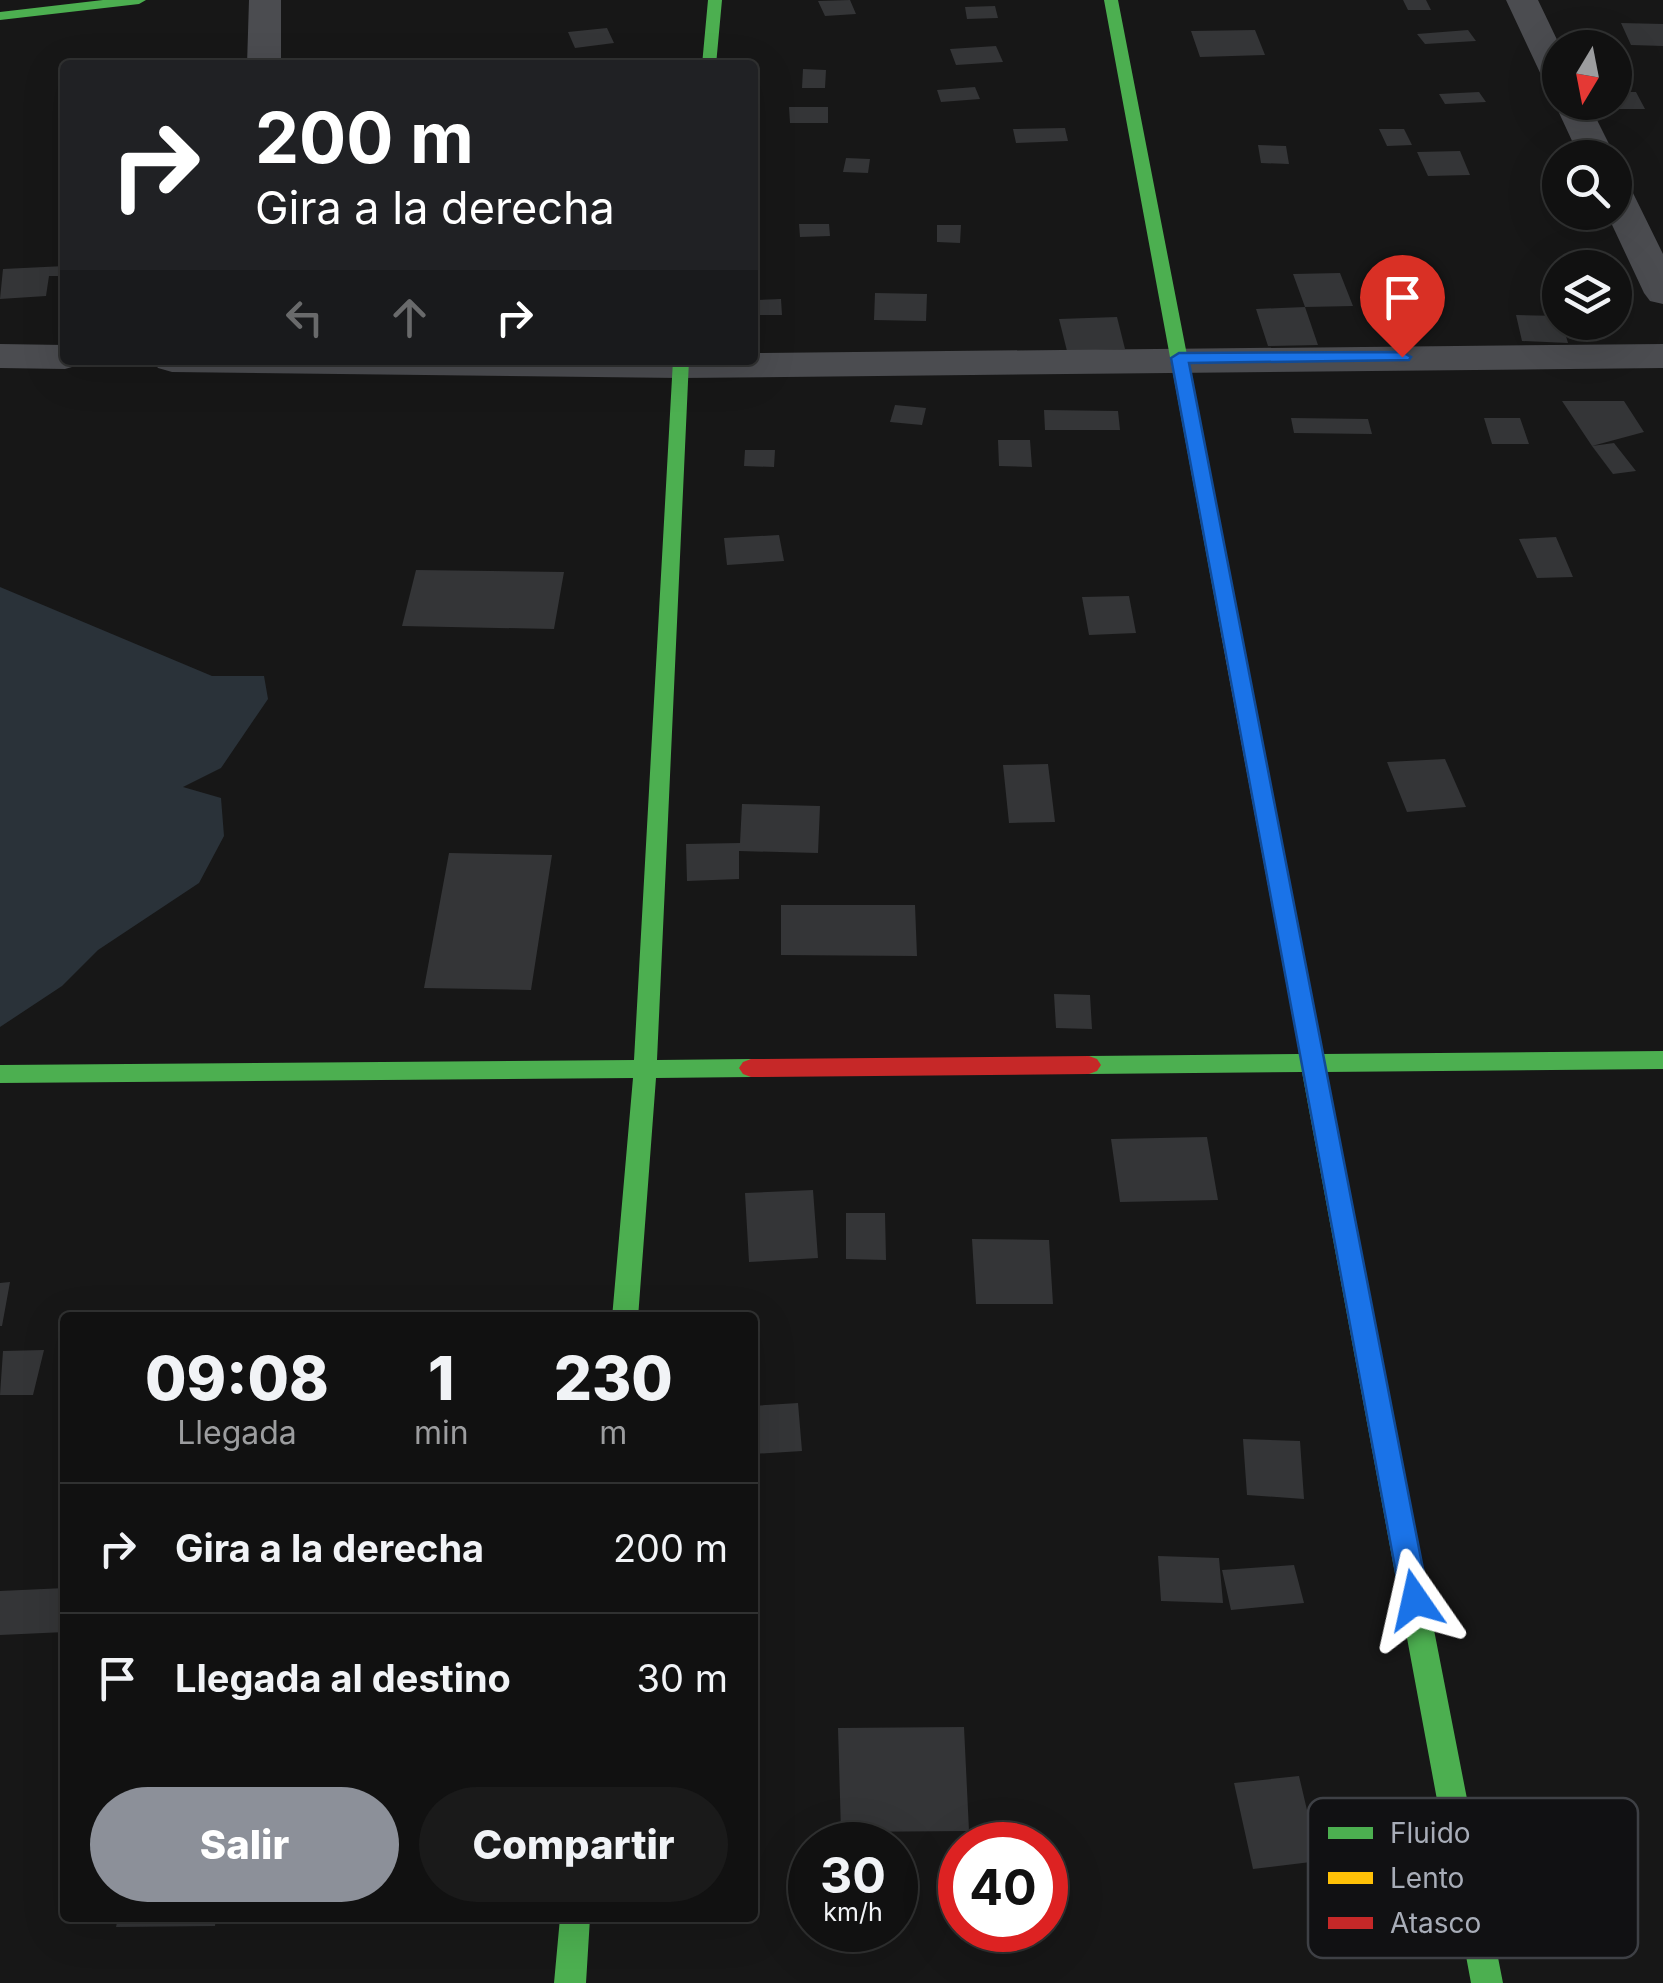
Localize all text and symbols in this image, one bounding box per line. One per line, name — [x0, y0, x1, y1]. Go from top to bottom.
north arrow — [1542, 30, 1632, 120]
map controls — [1542, 30, 1632, 340]
text: 200 m — [255, 95, 474, 180]
icon: right — [90, 100, 220, 230]
button: search — [1542, 140, 1632, 230]
text: Gira a la derecha — [255, 180, 615, 235]
button: layers — [1542, 250, 1632, 340]
pin — [1360, 255, 1445, 358]
icon: arrive — [1375, 270, 1430, 325]
icon: left — [277, 290, 332, 345]
icon: ahead — [382, 290, 437, 345]
icon: right — [487, 290, 542, 345]
text: 09:08 — [145, 1342, 329, 1414]
text: 1 — [428, 1342, 455, 1414]
text: 230 — [554, 1342, 673, 1414]
text: Llegada — [177, 1413, 297, 1452]
text: min — [414, 1413, 469, 1452]
text: m — [599, 1413, 627, 1452]
icon: right — [90, 1521, 145, 1576]
text: Gira a la derecha — [175, 1525, 484, 1571]
text: 200 m — [613, 1525, 728, 1571]
position arrow — [1363, 1548, 1467, 1652]
icon: arrive — [90, 1651, 145, 1706]
text: Llegada al destino — [175, 1655, 511, 1701]
text: 30 m — [637, 1655, 728, 1701]
button: Salir — [90, 1787, 399, 1902]
button: Compartir — [419, 1787, 728, 1902]
legend — [1308, 1798, 1638, 1958]
text: Fluido — [1390, 1816, 1471, 1850]
speed limit sign: 40 — [938, 1822, 1068, 1952]
text: 30 — [820, 1845, 886, 1905]
text: Lento — [1390, 1861, 1464, 1895]
text: km/h — [823, 1897, 883, 1927]
text: Atasco — [1390, 1906, 1481, 1940]

